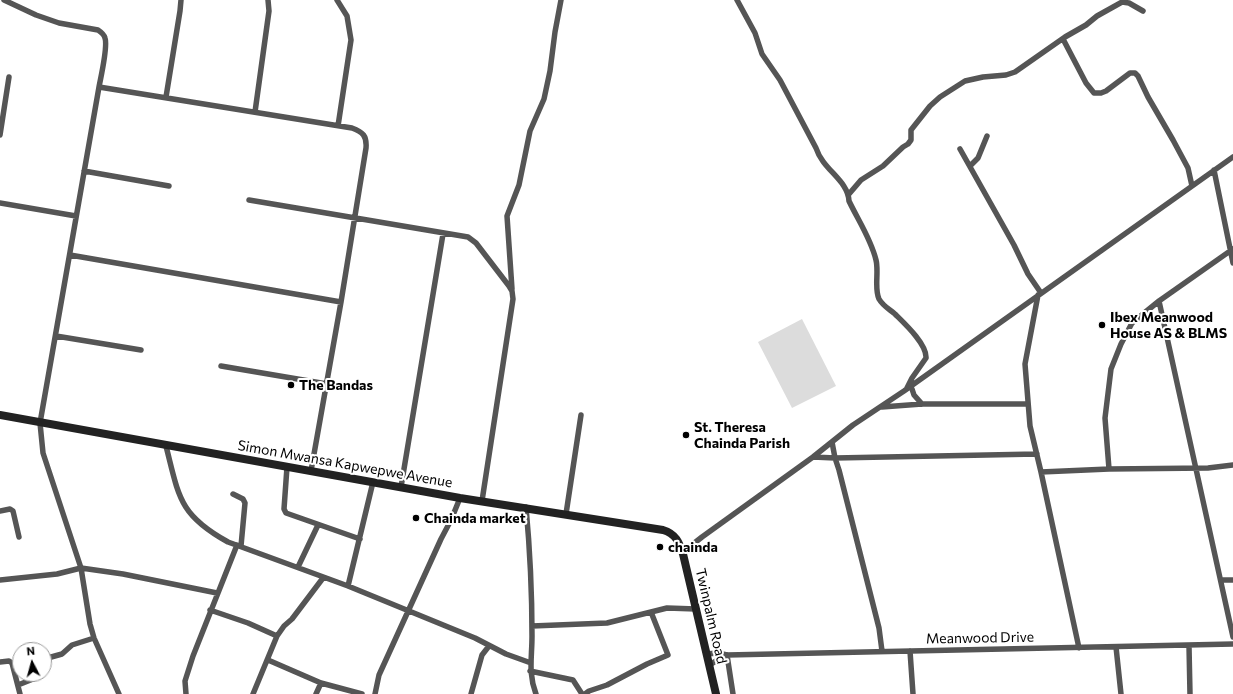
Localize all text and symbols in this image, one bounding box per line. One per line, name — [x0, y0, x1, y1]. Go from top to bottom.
place label: Ibex Meanwood House AS & BLMS — [1110, 309, 1227, 342]
marker: Ibex Meanwood House AS & BLMS — [1097, 320, 1107, 330]
place label: The Bandas — [299, 377, 373, 393]
marker: The Bandas — [286, 380, 296, 390]
place label: St. Theresa Chainda Parish — [694, 419, 790, 452]
marker: St. Theresa Chainda Parish — [681, 430, 691, 440]
street label: Simon Mwansa Kapwepwe Avenue — [236, 437, 454, 491]
place label: Chainda market — [424, 510, 526, 526]
marker: Chainda market — [411, 513, 421, 523]
place label: chainda — [668, 539, 718, 555]
marker: chainda — [655, 542, 665, 552]
street label: Twinpalm Road — [692, 567, 730, 665]
street label: Meanwood Drive — [926, 629, 1034, 647]
north arrow — [12, 642, 52, 682]
text: N — [26, 644, 36, 657]

